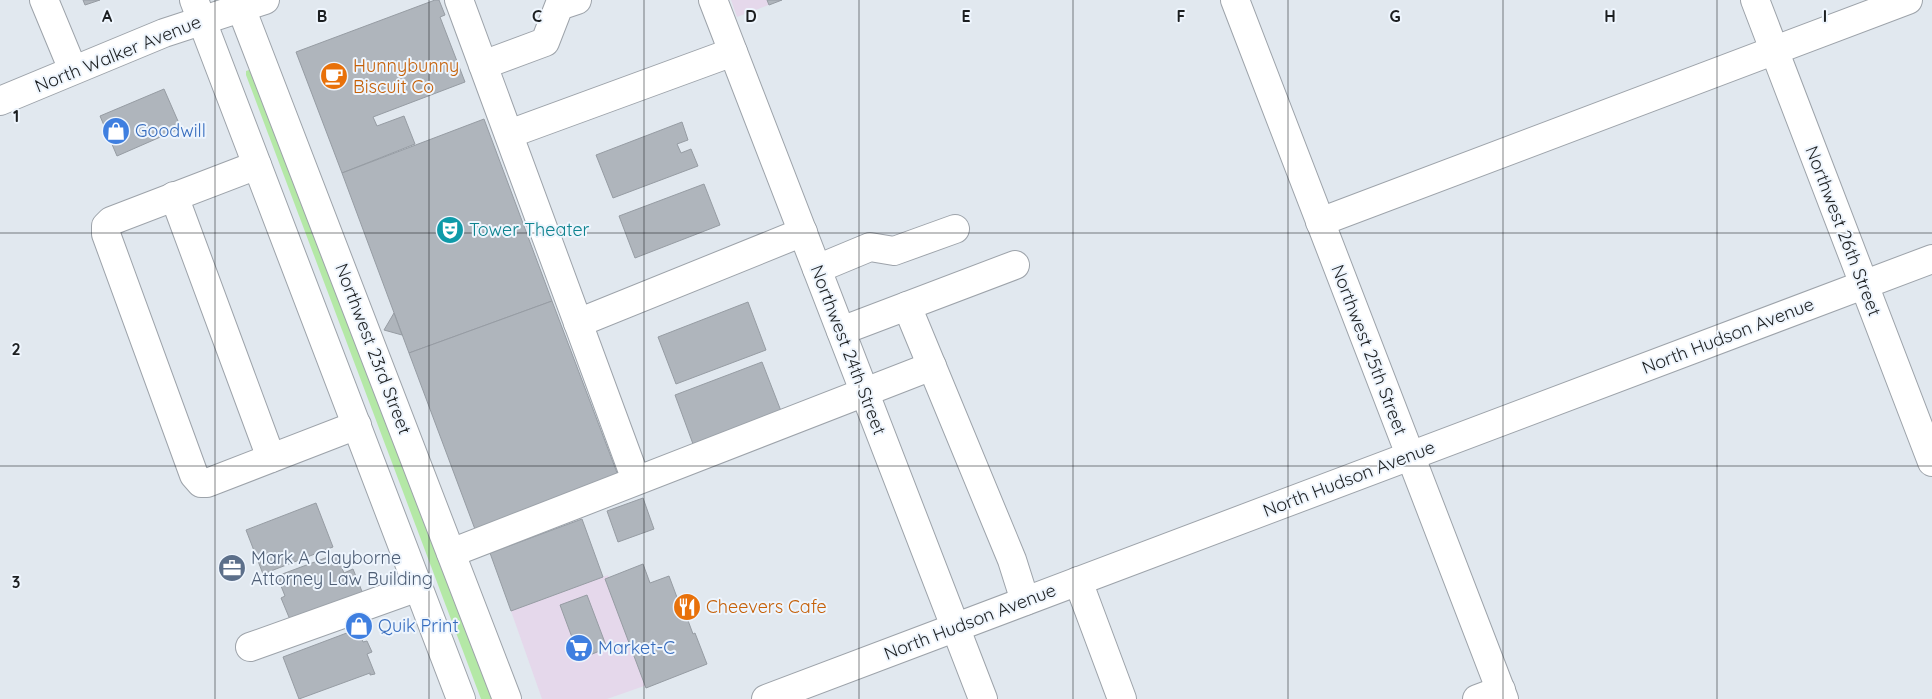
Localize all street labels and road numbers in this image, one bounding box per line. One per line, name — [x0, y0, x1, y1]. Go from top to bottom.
street label: North Walker Avenue — [32, 11, 204, 97]
street label: Northwest 26th Street — [1800, 142, 1887, 319]
street label: Northwest 23rd Street — [330, 260, 417, 438]
street label: Northwest 25th Street — [1326, 261, 1413, 438]
street label: Northwest 24th Street — [805, 262, 891, 438]
street label: North Hudson Avenue — [1639, 292, 1817, 379]
street label: North Hudson Avenue — [1260, 435, 1438, 522]
street label: North Hudson Avenue — [881, 578, 1059, 665]

